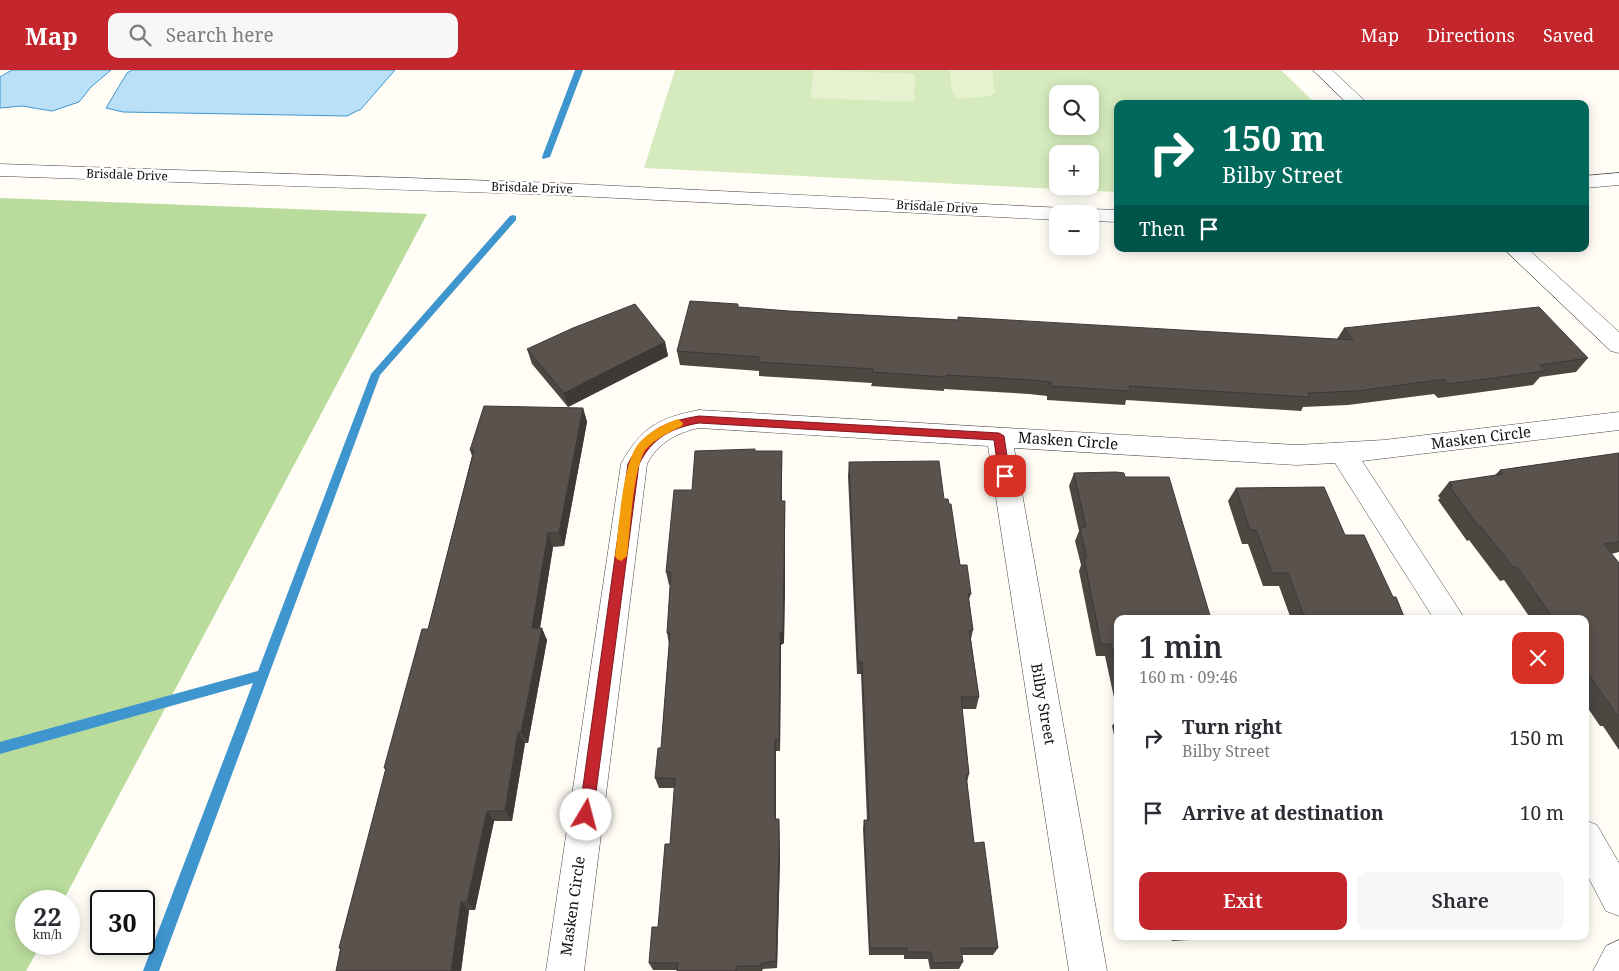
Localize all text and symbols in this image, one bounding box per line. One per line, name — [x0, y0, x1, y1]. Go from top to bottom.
search box — [108, 13, 458, 58]
text: Map — [25, 19, 78, 52]
icon: search — [126, 21, 154, 49]
text: Search here — [166, 22, 274, 48]
text: Map — [1361, 23, 1399, 47]
text: Directions — [1427, 23, 1515, 47]
text: Saved — [1543, 23, 1594, 47]
map controls — [1049, 85, 1099, 255]
button: search — [1049, 85, 1099, 135]
text: 150 m — [1222, 114, 1325, 161]
icon: right — [1139, 120, 1204, 185]
button: + — [1049, 145, 1099, 195]
text: Bilby Street — [1222, 159, 1343, 189]
street label: Brisdale Drive — [86, 165, 168, 184]
street label: Brisdale Drive — [491, 178, 573, 197]
street label: Brisdale Drive — [896, 196, 978, 217]
button: − — [1049, 205, 1099, 255]
icon: arrive — [1195, 215, 1223, 243]
text: Then — [1139, 216, 1185, 242]
street label: Masken Circle — [1430, 421, 1532, 453]
street label: Masken Circle — [1017, 427, 1119, 453]
pin — [984, 455, 1026, 497]
icon: arrive — [991, 462, 1019, 490]
text: 1 min — [1139, 626, 1223, 667]
button: close — [1512, 632, 1564, 684]
street label: Bilby Street — [1027, 662, 1061, 746]
text: 160 m · 09:46 — [1139, 666, 1238, 688]
text: Turn right — [1182, 714, 1282, 740]
icon: right — [1139, 724, 1167, 752]
text: 150 m — [1509, 725, 1564, 751]
text: Bilby Street — [1182, 740, 1270, 762]
position arrow — [559, 788, 611, 840]
icon: arrive — [1139, 799, 1167, 827]
text: Arrive at destination — [1182, 800, 1384, 826]
text: 10 m — [1520, 800, 1564, 826]
street label: Masken Circle — [555, 855, 589, 957]
button: Exit — [1139, 872, 1347, 930]
button: Share — [1357, 872, 1564, 930]
speed limit sign: 30 — [90, 890, 155, 955]
text: 22 — [33, 899, 62, 933]
text: km/h — [33, 926, 62, 943]

